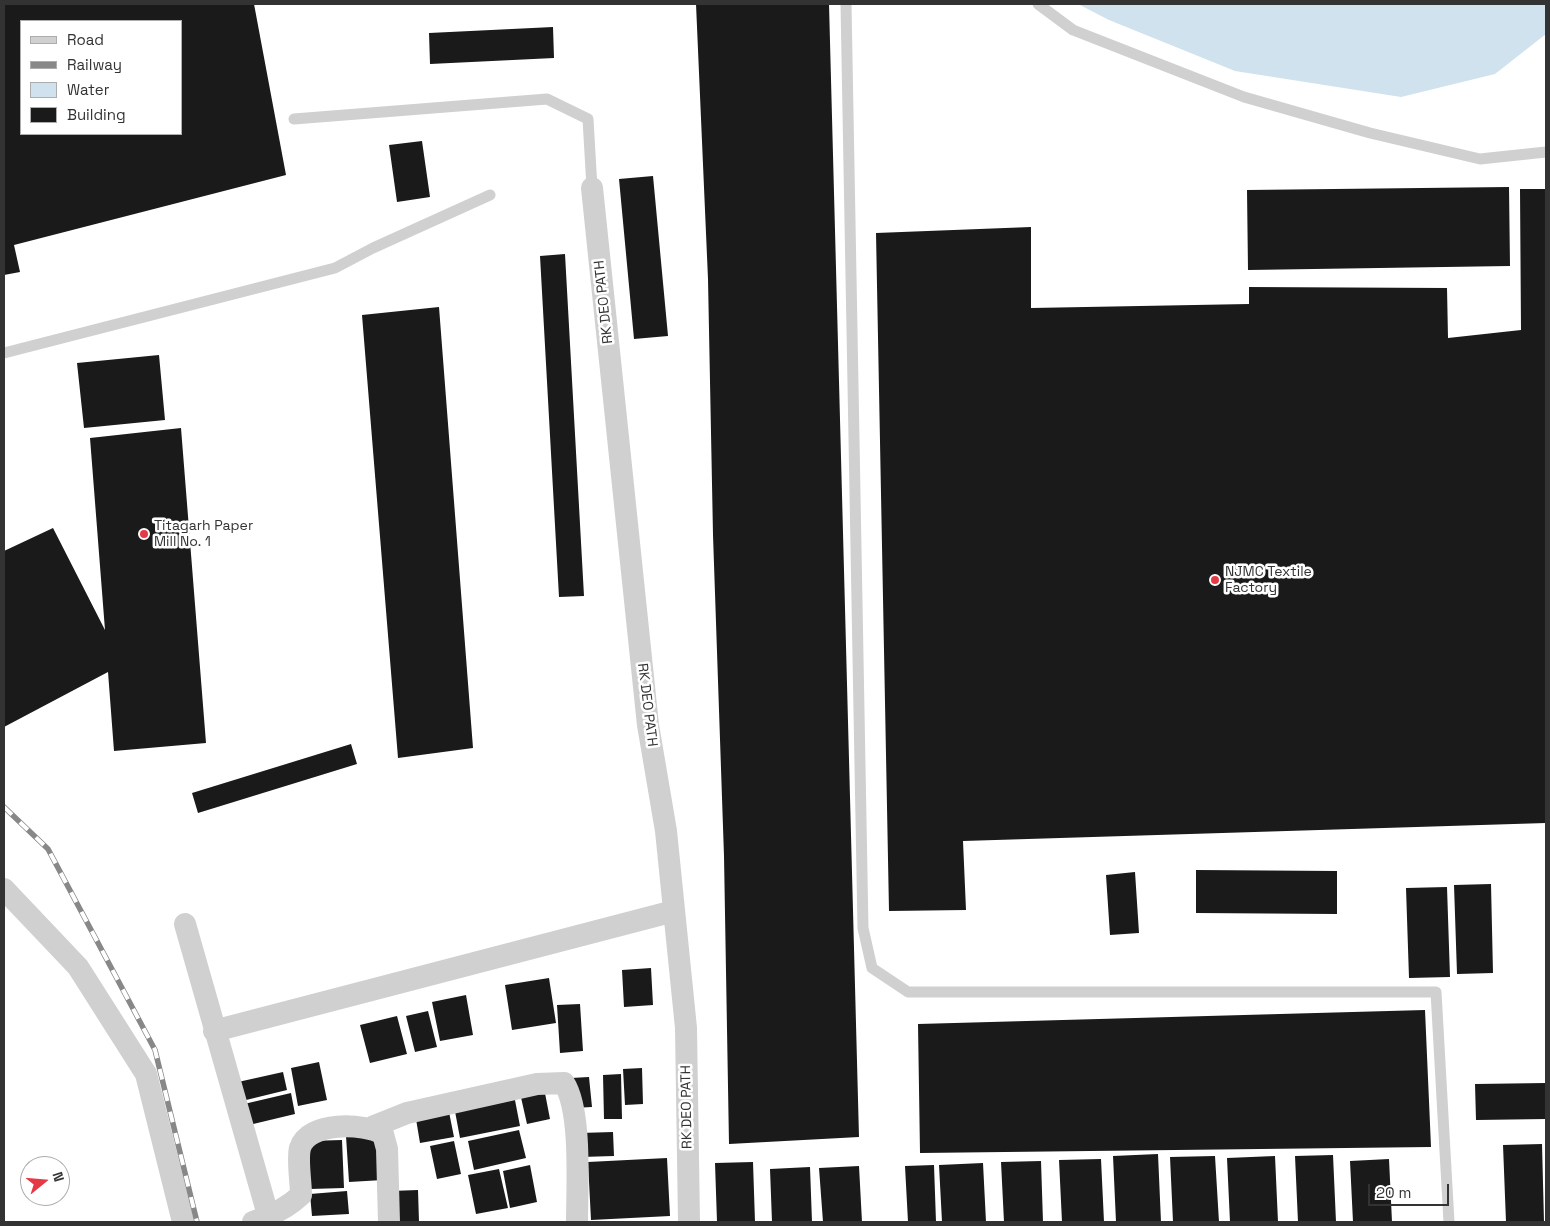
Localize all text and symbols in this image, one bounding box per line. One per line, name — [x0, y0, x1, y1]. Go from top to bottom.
legend — [20, 20, 182, 135]
text: Road — [67, 30, 104, 49]
text: Railway — [67, 55, 122, 74]
text: Water — [67, 80, 109, 99]
text: Building — [67, 105, 126, 124]
street label: RK DEO PATH — [591, 259, 617, 345]
place label: Titagarh Paper Mill No. 1 — [154, 518, 253, 550]
marker: Titagarh Paper Mill No. 1 — [138, 528, 150, 540]
place label: NJMC Textile Factory — [1225, 564, 1312, 596]
marker: NJMC Textile Factory — [1209, 574, 1221, 586]
street label: RK DEO PATH — [634, 662, 660, 748]
street label: RK DEO PATH — [678, 1065, 696, 1149]
north arrow — [20, 1156, 70, 1206]
text: N — [48, 1170, 68, 1184]
scale bar — [1370, 1174, 1451, 1206]
text: 20 m — [1376, 1183, 1411, 1202]

